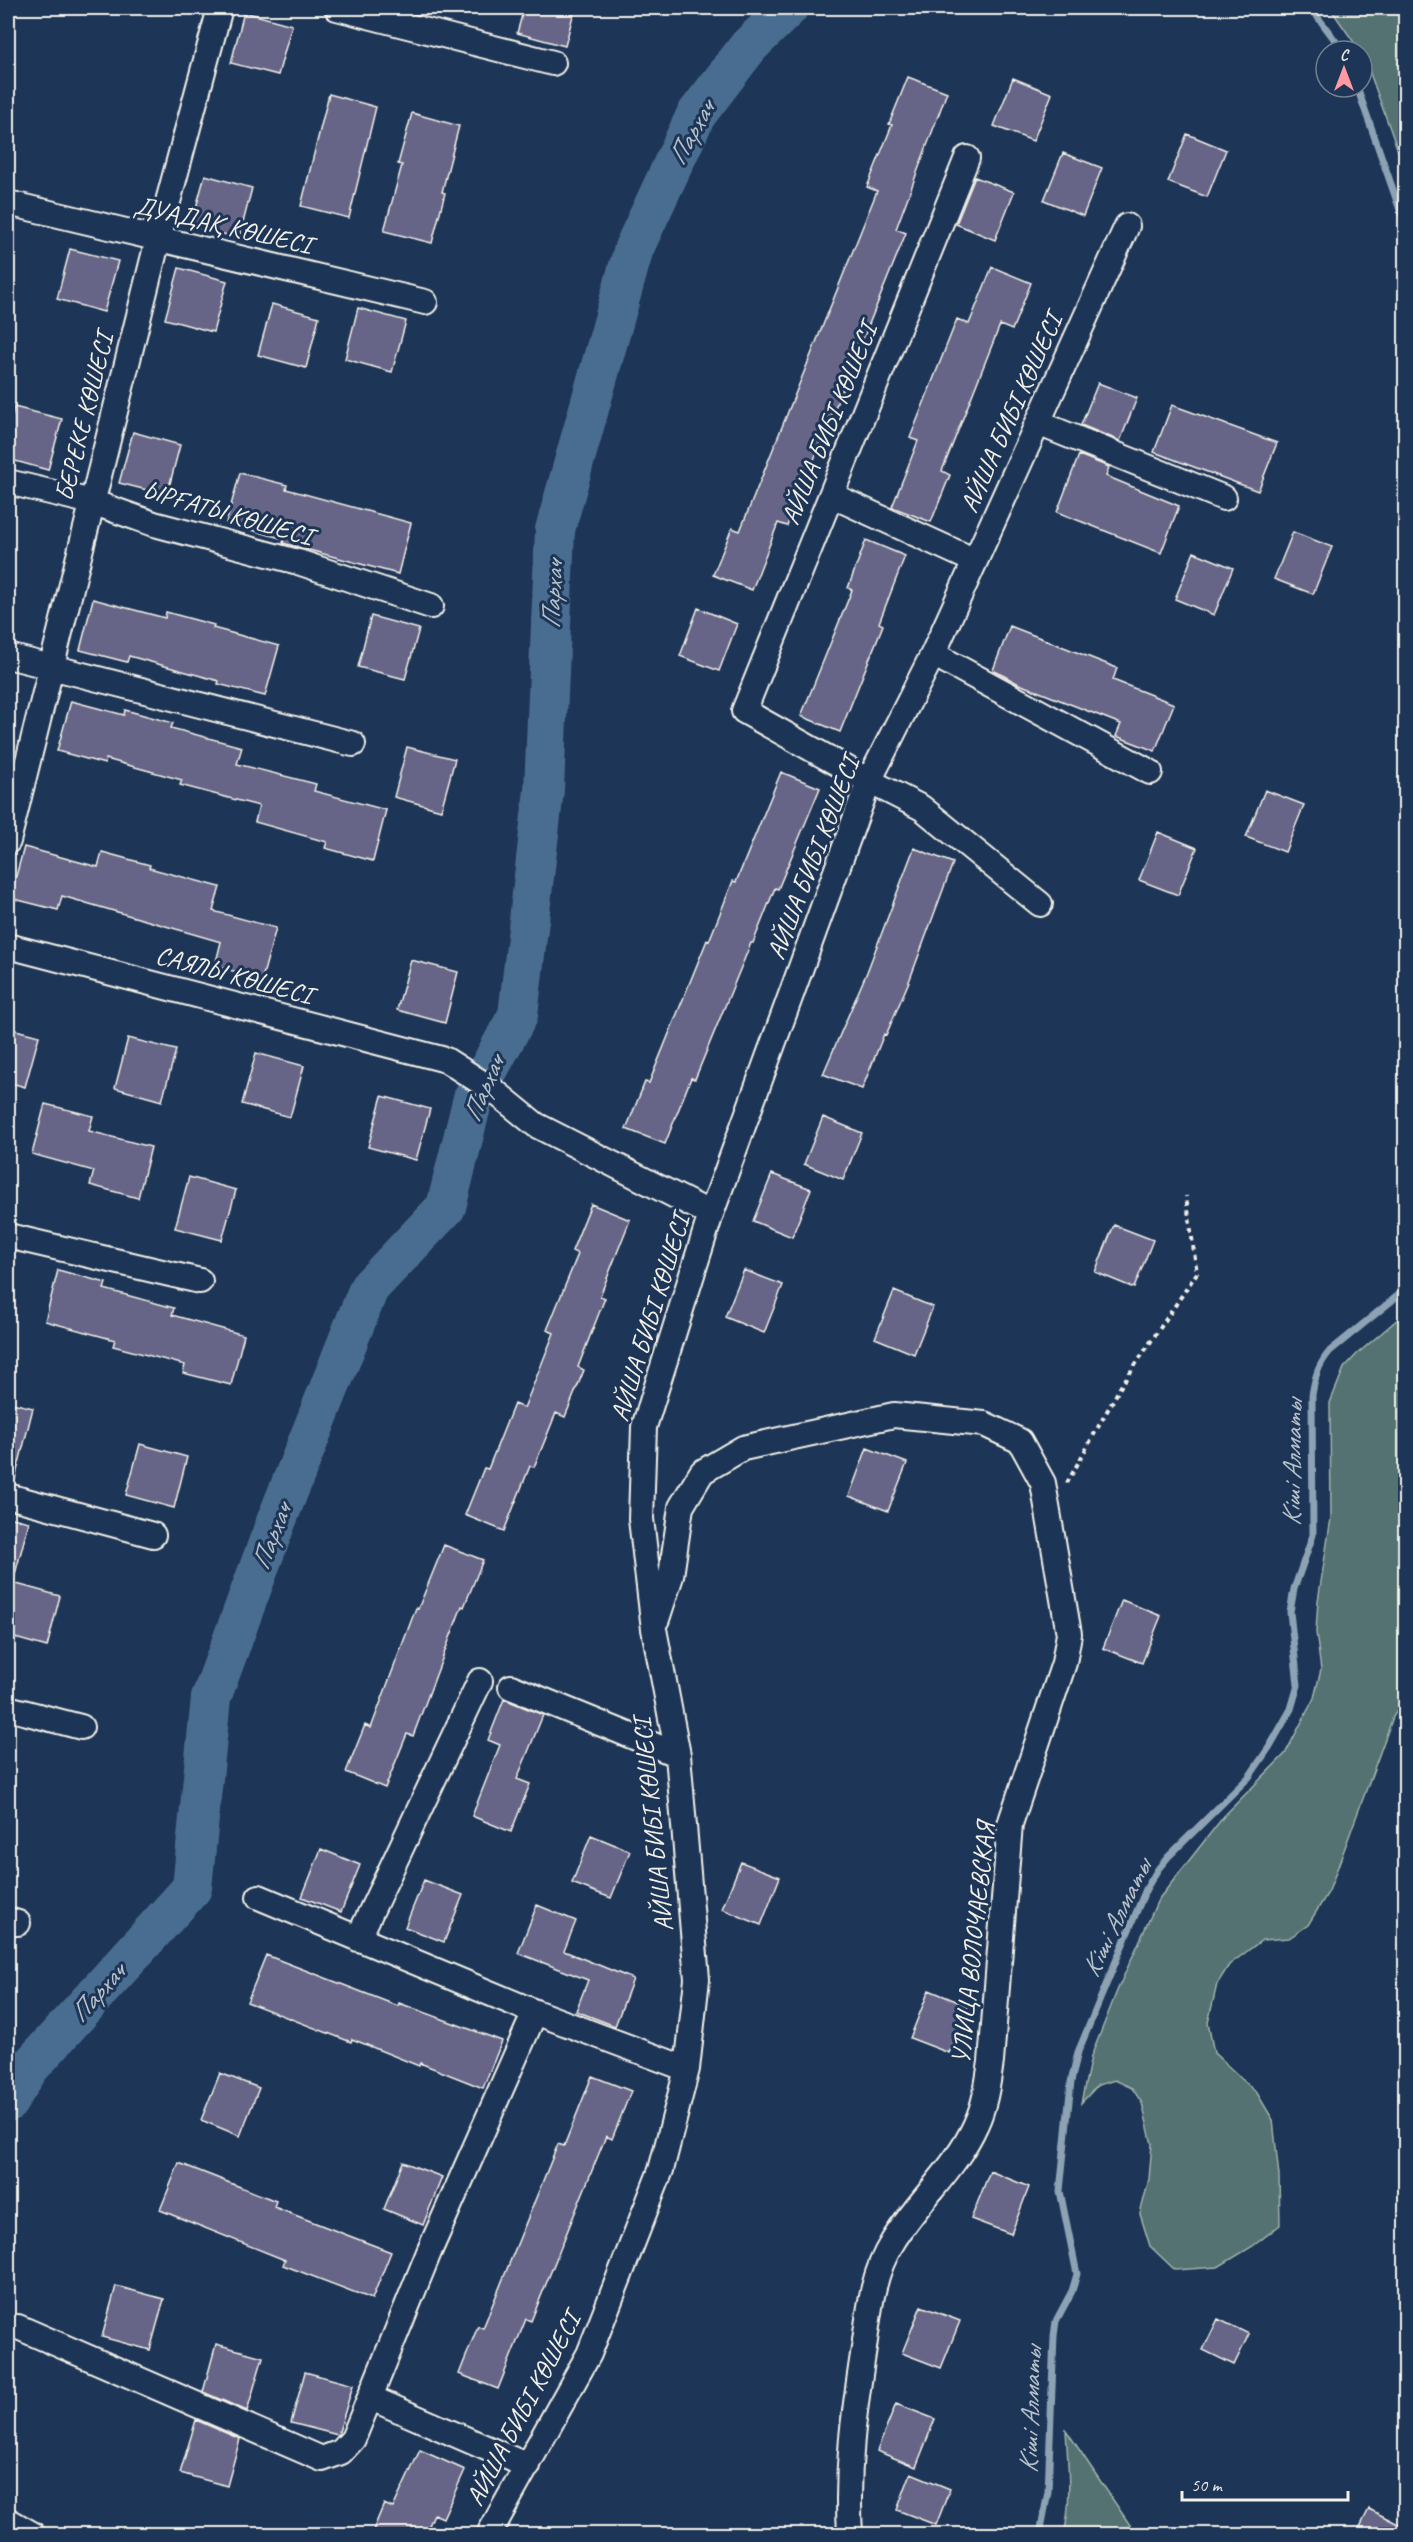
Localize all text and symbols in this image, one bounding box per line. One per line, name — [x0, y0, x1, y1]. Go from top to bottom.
north arrow — [1314, 39, 1374, 99]
text: С — [1340, 45, 1350, 65]
water label: Пархач — [660, 91, 725, 171]
street label: ДУАДАҚ КӨШЕСІ — [131, 189, 320, 263]
street label: АЙША БИБІ КӨШЕСІ — [952, 303, 1072, 517]
street label: АЙША БИБІ КӨШЕСІ — [774, 313, 886, 529]
street label: БЕРЕКЕ КӨШЕСІ — [47, 324, 122, 504]
street label: ЫРҒАТЫ КӨШЕСІ — [140, 473, 321, 554]
water label: Пархач — [533, 555, 571, 629]
street label: АЙША БИБІ КӨШЕСІ — [759, 747, 869, 964]
street label: САЯЛЫ КӨШЕСІ — [152, 938, 321, 1013]
water label: Пархач — [454, 1047, 514, 1127]
street label: АЙША БИБІ КӨШЕСІ — [603, 1206, 699, 1425]
water label: Кіші Алматы — [1274, 1395, 1310, 1526]
water label: Пархач — [243, 1495, 301, 1574]
street label: АЙША БИБІ КӨШЕСІ — [625, 1711, 681, 1933]
street label: УЛИЦА ВОЛОЧАЕВСКАЯ — [944, 1817, 1003, 2065]
water label: Кіші Алматы — [1073, 1850, 1161, 1982]
water label: Пархач — [62, 1953, 136, 2029]
street label: АЙША БИБІ КӨШЕСІ — [458, 2302, 590, 2511]
water label: Кіші Алматы — [1011, 2342, 1049, 2474]
scale bar — [1182, 2464, 1348, 2502]
text: 50 m — [1191, 2474, 1224, 2496]

